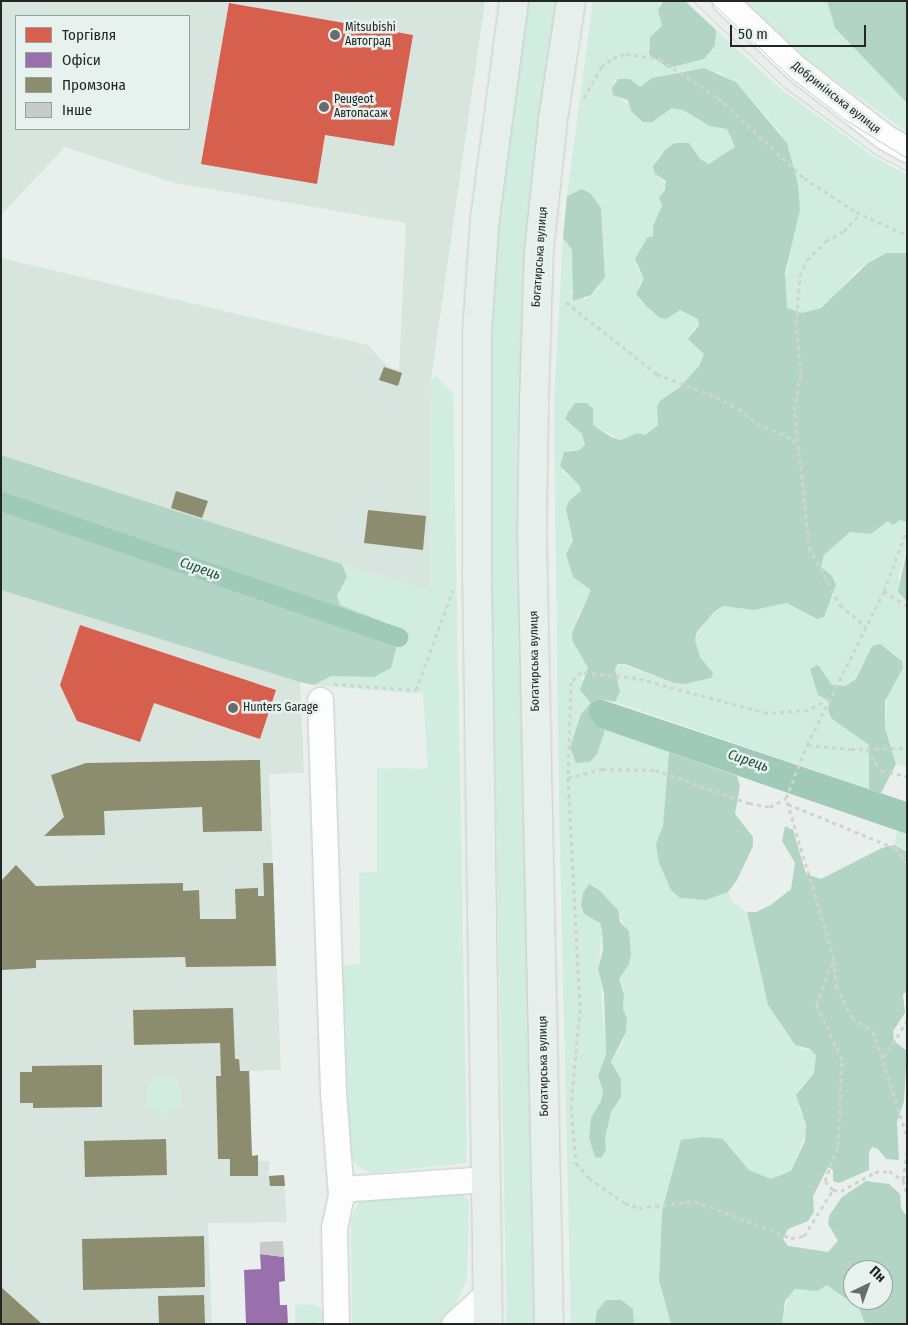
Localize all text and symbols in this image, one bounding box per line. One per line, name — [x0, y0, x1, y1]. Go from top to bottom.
legend — [15, 15, 190, 130]
scale bar — [733, 15, 869, 47]
place label: Mitsubishi Автоград — [345, 21, 396, 49]
text: 50 m — [738, 25, 768, 43]
text: Торгівля — [62, 26, 116, 44]
marker: Mitsubishi Автоград — [329, 29, 341, 41]
text: Офіси — [62, 51, 101, 69]
street label: Добринінська вулиця — [789, 59, 883, 137]
text: Промзона — [62, 76, 126, 94]
place label: Peugeot Автопасаж — [334, 93, 388, 121]
text: Інше — [62, 101, 92, 119]
marker: Peugeot Автопасаж — [318, 101, 330, 113]
street label: Богатирська вулиця — [529, 206, 551, 308]
water label: Сирець — [177, 554, 223, 584]
street label: Богатирська вулиця — [527, 610, 543, 712]
place label: Hunters Garage — [243, 701, 318, 715]
marker: Hunters Garage — [227, 702, 239, 714]
water label: Сирець — [725, 746, 771, 776]
street label: Богатирська вулиця — [536, 1015, 552, 1117]
north arrow — [843, 1260, 893, 1310]
text: Пн — [866, 1263, 889, 1286]

